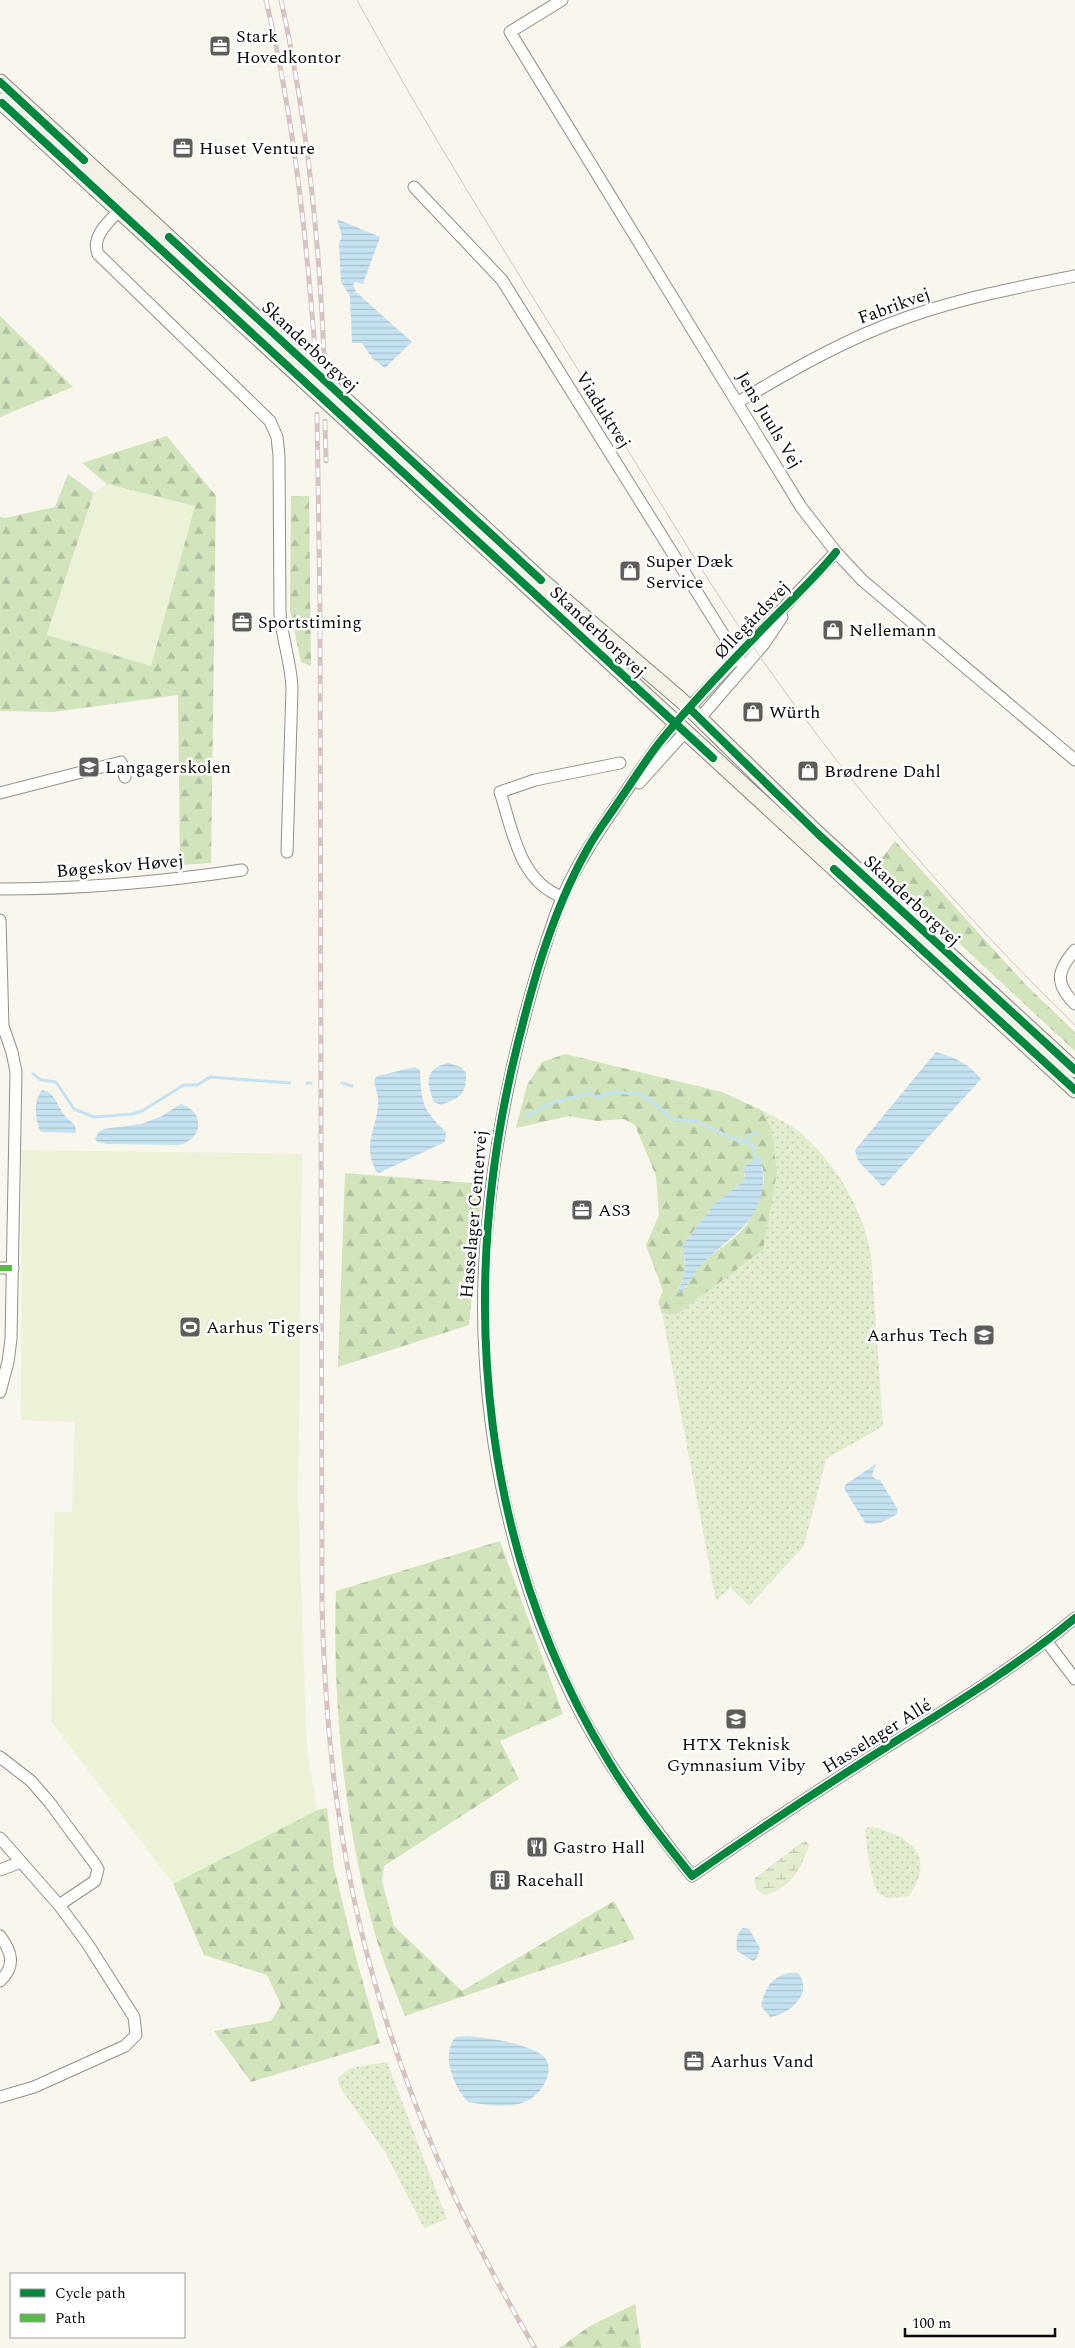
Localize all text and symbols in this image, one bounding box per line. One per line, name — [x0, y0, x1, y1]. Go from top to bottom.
place label: Stark Hovedkontor — [236, 23, 341, 71]
office icon: Stark Hovedkontor — [208, 34, 232, 58]
place label: Huset Venture — [199, 135, 315, 162]
office icon: Huset Venture — [171, 136, 195, 160]
street label: Fabrikvej — [854, 280, 934, 332]
street label: Skanderborgvej — [255, 295, 365, 399]
street label: Viaduktvej — [569, 366, 637, 454]
street label: Jens Juuls Vej — [729, 366, 809, 474]
place label: Super Dæk Service — [646, 548, 734, 596]
shop icon: Super Dæk Service — [618, 559, 642, 583]
street label: Øllegårdsvej — [707, 575, 797, 665]
street label: Skanderborgvej — [543, 580, 653, 684]
place label: Sportstiming — [258, 609, 362, 636]
office icon: Sportstiming — [230, 610, 254, 634]
place label: Nellemann — [849, 617, 937, 644]
shop icon: Nellemann — [821, 618, 845, 642]
place label: Würth — [769, 699, 821, 726]
shop icon: Würth — [741, 700, 765, 724]
place label: Langagerskolen — [105, 754, 231, 781]
school or university icon: Langagerskolen — [77, 755, 101, 779]
place label: Brødrene Dahl — [824, 758, 941, 785]
shop icon: Brødrene Dahl — [796, 759, 820, 783]
street label: Bøgeskov Høvej — [55, 847, 185, 885]
street label: Skanderborgvej — [857, 849, 967, 953]
street label: Hasselager Centervej — [453, 1129, 495, 1299]
place label: AS3 — [598, 1197, 630, 1224]
office icon: AS3 — [570, 1198, 594, 1222]
place label: Aarhus Tigers — [206, 1314, 319, 1341]
sports icon: Aarhus Tigers — [178, 1315, 202, 1339]
place label: Aarhus Tech — [867, 1322, 968, 1349]
school or university icon: Aarhus Tech — [972, 1323, 996, 1347]
street label: Hasselager Allé — [817, 1692, 937, 1780]
school or university icon: HTX Teknisk Gymnasium Viby — [724, 1707, 748, 1731]
place label: HTX Teknisk Gymnasium Viby — [667, 1731, 807, 1779]
place label: Gastro Hall — [553, 1834, 645, 1861]
restaurant icon: Gastro Hall — [525, 1835, 549, 1859]
place label: Racehall — [516, 1867, 584, 1894]
building icon: Racehall — [488, 1868, 512, 1892]
place label: Aarhus Vand — [710, 2048, 814, 2075]
office icon: Aarhus Vand — [682, 2049, 706, 2073]
legend — [10, 2273, 185, 2338]
text: Cycle path — [55, 2282, 126, 2305]
scale bar — [905, 2306, 1055, 2338]
text: Path — [55, 2307, 86, 2330]
text: 100 m — [912, 2312, 951, 2335]

